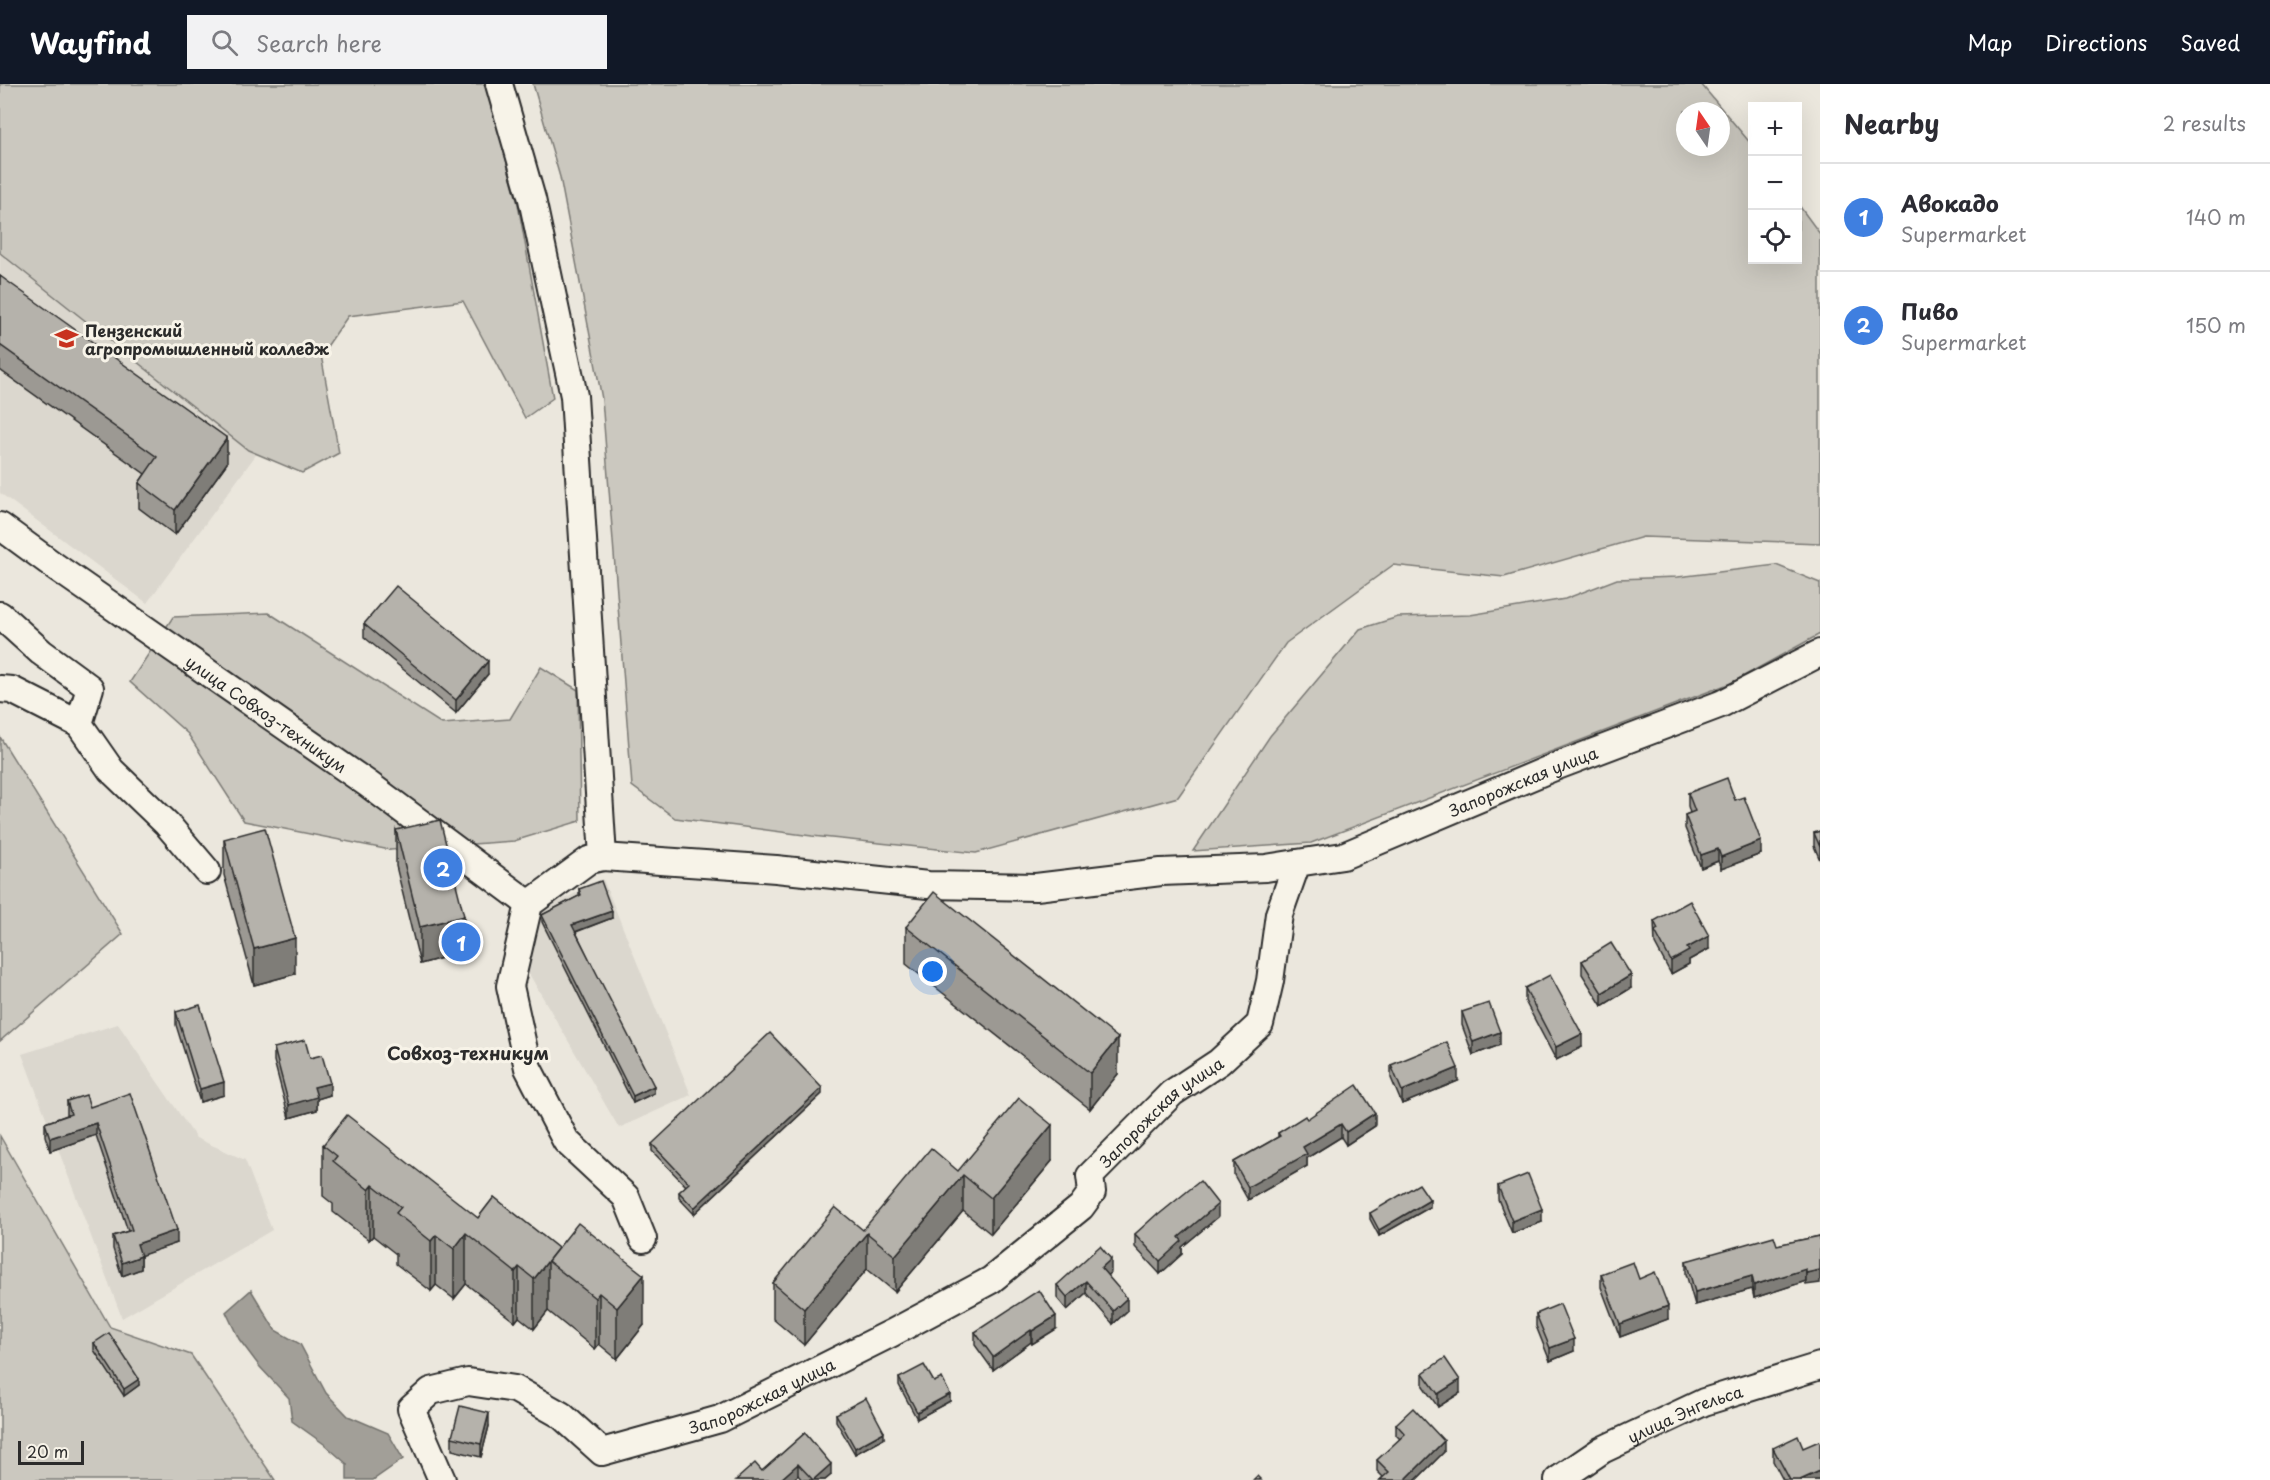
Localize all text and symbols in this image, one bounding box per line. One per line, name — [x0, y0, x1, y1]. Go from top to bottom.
search box — [187, 15, 607, 69]
text: Wayfind — [30, 21, 151, 64]
icon: search — [208, 26, 241, 59]
text: Search here — [256, 26, 382, 59]
text: Map — [1967, 26, 2012, 58]
text: Directions — [2045, 26, 2147, 58]
text: Saved — [2180, 26, 2240, 58]
north arrow — [1676, 102, 1730, 156]
map controls — [1748, 102, 1802, 264]
button: + — [1748, 102, 1802, 156]
text: Nearby — [1844, 104, 1939, 143]
text: 2 results — [2163, 108, 2246, 138]
button: − — [1748, 156, 1802, 210]
text: Авокадо — [1901, 186, 1999, 219]
text: 1 — [1859, 202, 1868, 232]
text: 140 m — [2186, 202, 2246, 232]
button: locate — [1748, 210, 1802, 264]
text: Supermarket — [1901, 219, 2027, 249]
text: Пиво — [1901, 294, 1958, 327]
text: 2 — [1856, 310, 1871, 340]
text: 150 m — [2186, 310, 2246, 340]
place label: Пензенский агропромышленный колледж — [85, 318, 329, 360]
school or university icon: Пензенский агропромышленный колледж — [54, 326, 80, 352]
text: Supermarket — [1901, 327, 2027, 357]
street label: улица Совхоз-техникум — [181, 649, 352, 778]
street label: Запорожская улица — [1445, 740, 1601, 822]
pin: 2 — [424, 846, 462, 890]
pin: 1 — [442, 920, 480, 964]
your location — [918, 957, 947, 986]
district label: Совхоз-техникум — [387, 1039, 549, 1066]
street label: Запорожская улица — [1093, 1050, 1228, 1173]
street label: Запорожская улица — [686, 1352, 839, 1439]
street label: улица Энгельса — [1623, 1379, 1746, 1448]
scale bar — [18, 1438, 84, 1466]
text: 20 m — [27, 1439, 68, 1463]

